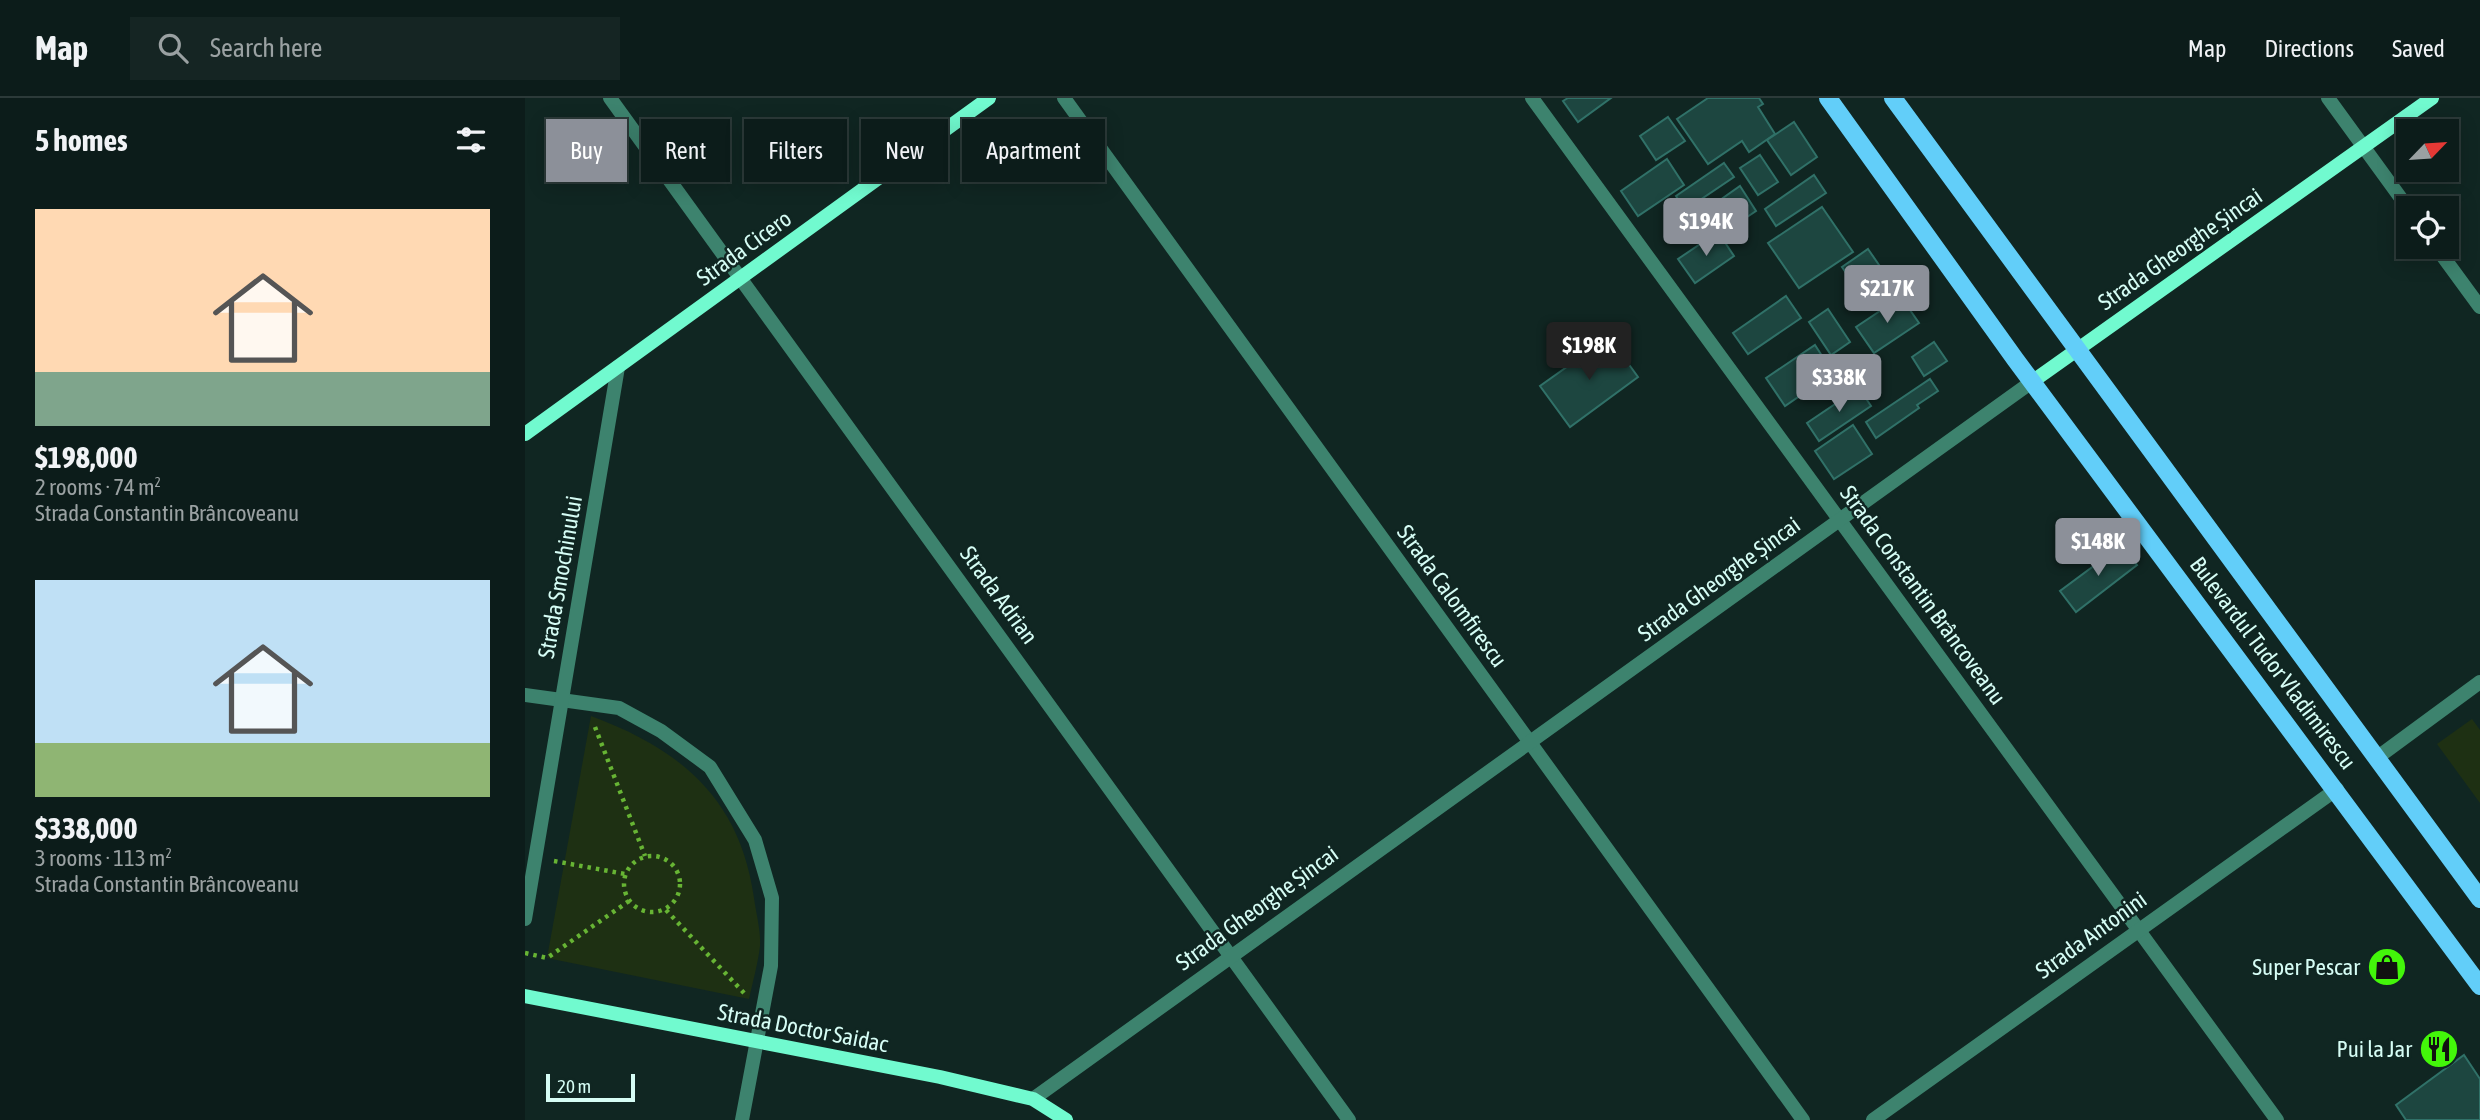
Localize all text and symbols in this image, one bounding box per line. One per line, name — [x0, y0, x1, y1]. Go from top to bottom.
search box — [130, 17, 620, 80]
text: Map — [35, 29, 88, 67]
icon: search — [154, 29, 192, 67]
text: Search here — [210, 33, 322, 63]
text: Map — [2188, 35, 2226, 62]
text: Directions — [2264, 35, 2354, 62]
text: Saved — [2392, 35, 2445, 62]
chip: Buy — [546, 119, 627, 182]
chip: Rent — [641, 119, 730, 182]
chip: Filters — [744, 119, 847, 182]
chip: New — [861, 119, 948, 182]
chip: Apartment — [962, 119, 1105, 182]
north arrow — [2396, 119, 2459, 182]
map controls — [2396, 119, 2459, 259]
icon: filters — [452, 121, 490, 159]
text: 5 homes — [35, 123, 128, 157]
street label: Strada Gheorghe Șincai — [2093, 183, 2267, 315]
button: locate — [2396, 196, 2459, 259]
pin: $194K — [1657, 198, 1755, 258]
street label: Strada Cicero — [692, 205, 796, 291]
text: $194K — [1679, 208, 1733, 234]
icon: home — [200, 255, 326, 381]
pin: $217K — [1838, 266, 1936, 325]
text: $217K — [1860, 275, 1914, 301]
pin: $198K — [1540, 322, 1638, 382]
text: $198K — [1562, 332, 1616, 358]
pin: $338K — [1790, 354, 1888, 414]
text: $338K — [1812, 364, 1866, 390]
text: $198,000 — [35, 440, 138, 474]
text: 2 rooms · 74 m² — [35, 474, 161, 500]
street label: Strada Constantin Brâncoveanu — [1835, 481, 2011, 709]
street label: Strada Smochinului — [533, 494, 587, 660]
text: Strada Constantin Brâncoveanu — [35, 500, 299, 526]
street label: Strada Gheorghe Șincai — [1633, 512, 1805, 646]
pin: $148K — [2049, 518, 2147, 578]
street label: Strada Calomfirescu — [1392, 520, 1512, 672]
text: $148K — [2071, 528, 2125, 554]
street label: Strada Adrian — [955, 541, 1043, 649]
street label: Bulevardul Tudor Vladimirescu — [2185, 552, 2361, 774]
icon: home — [200, 626, 326, 752]
text: $338,000 — [35, 811, 138, 845]
street label: Strada Gheorghe Șincai — [1171, 841, 1343, 975]
text: 3 rooms · 113 m² — [35, 845, 172, 871]
text: Strada Constantin Brâncoveanu — [35, 871, 299, 897]
street label: Strada Antonini — [2031, 886, 2151, 984]
shop icon: Super Pescar — [2366, 946, 2408, 988]
place label: Super Pescar — [2252, 954, 2361, 980]
street label: Strada Doctor Saidac — [716, 999, 891, 1057]
restaurant icon: Pui la Jar — [2418, 1028, 2460, 1070]
place label: Pui la Jar — [2336, 1036, 2413, 1062]
scale bar — [546, 1071, 635, 1103]
text: 20 m — [557, 1075, 591, 1097]

